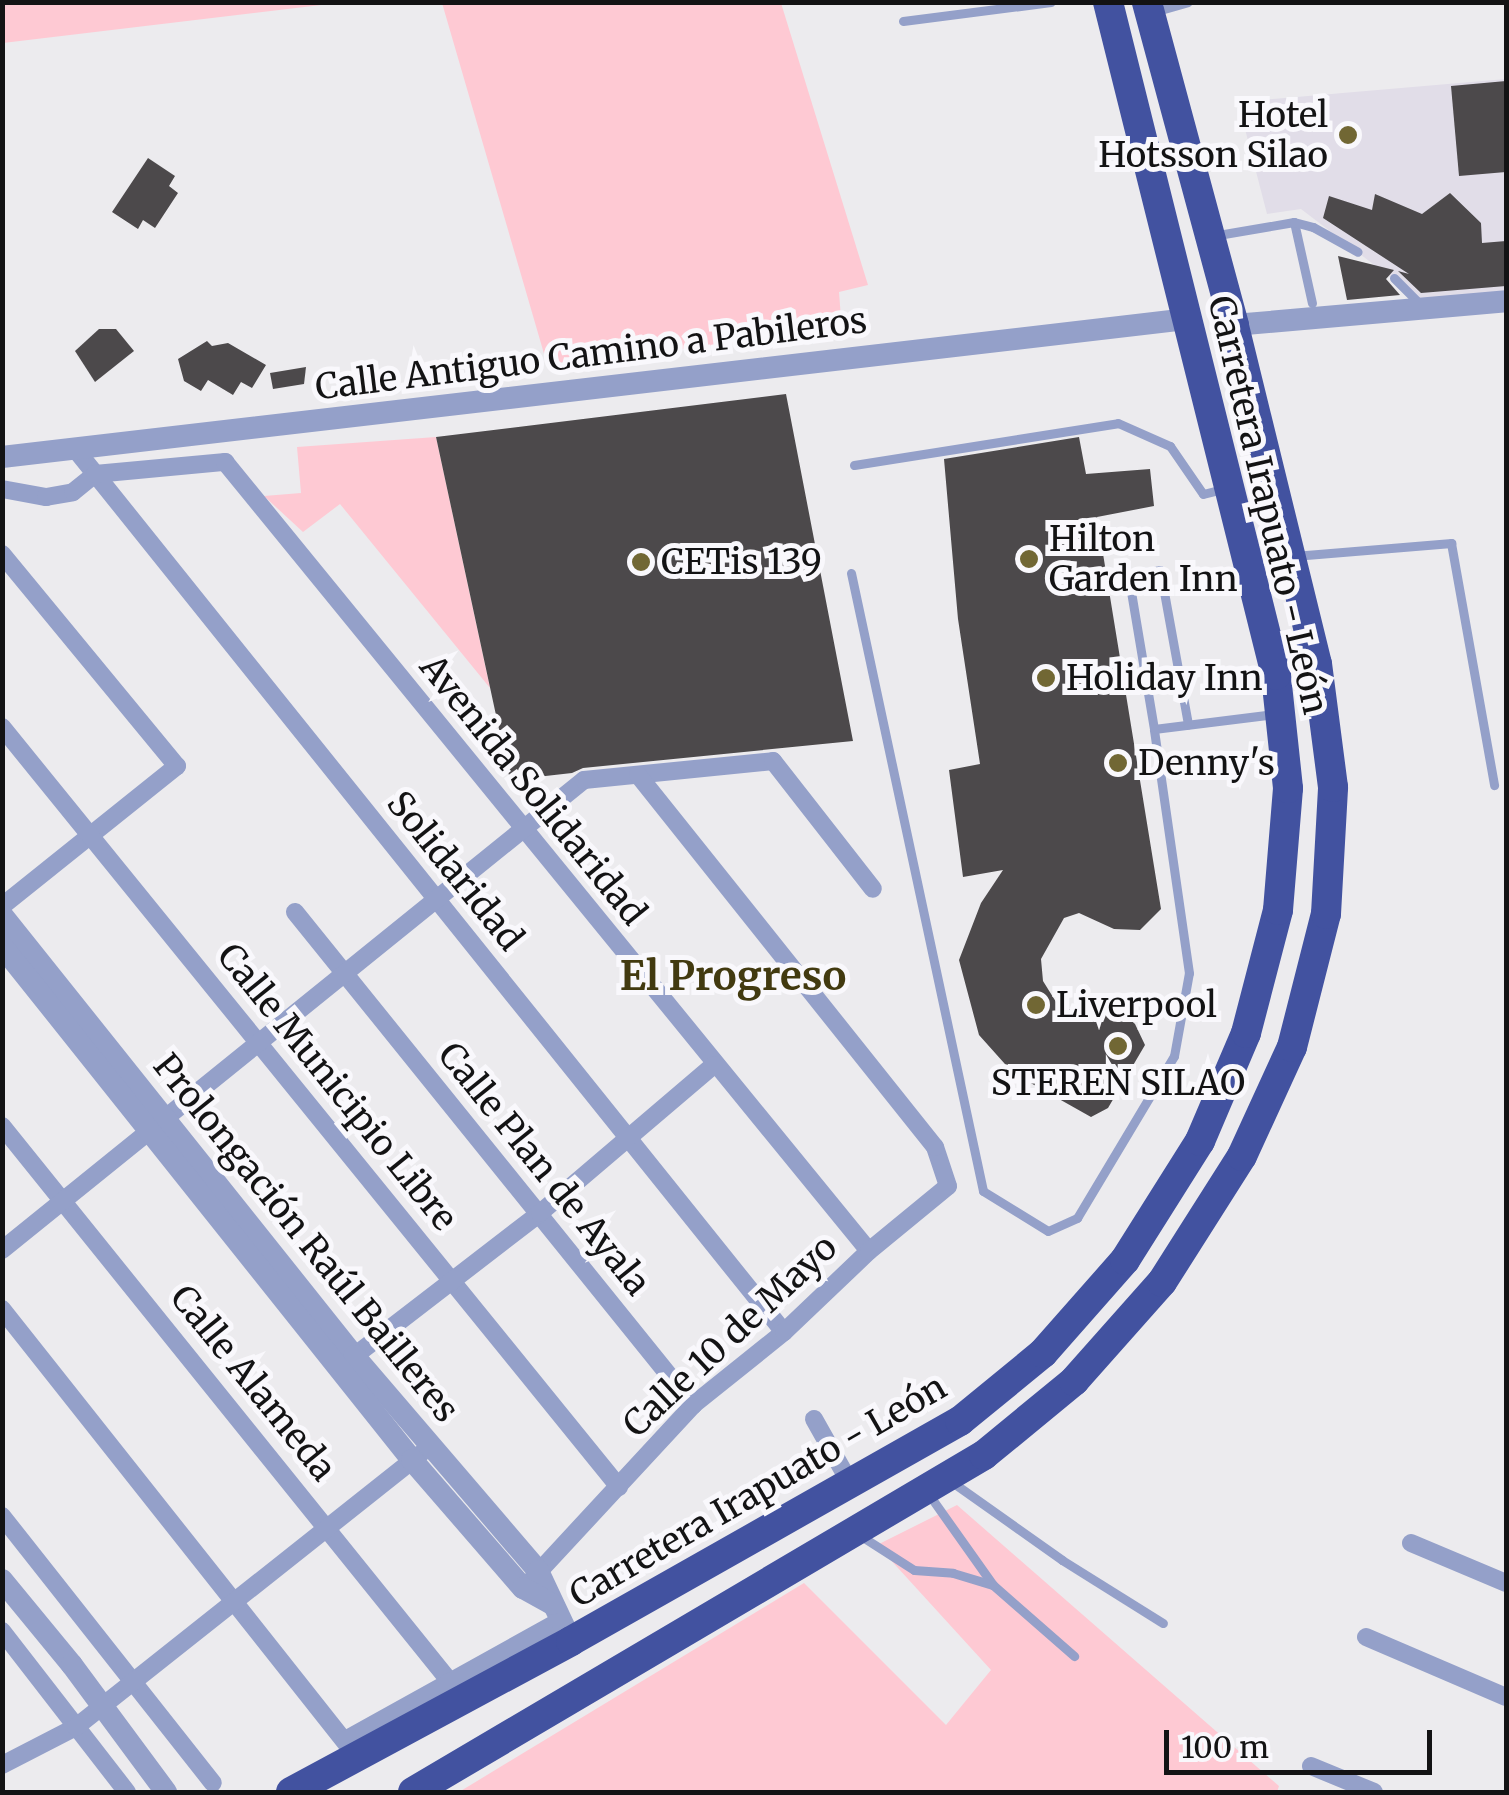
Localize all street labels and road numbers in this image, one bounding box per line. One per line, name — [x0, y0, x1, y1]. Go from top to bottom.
street label: Carretera Irapuato - León — [1199, 292, 1337, 718]
street label: Calle Antiguo Camino a Pabileros — [313, 299, 869, 409]
street label: Avenida Solidaridad — [411, 647, 655, 933]
street label: Solidaridad — [378, 783, 532, 959]
street label: Calle Municipio Libre — [209, 935, 465, 1239]
street label: Calle Plan de Ayala — [429, 1034, 659, 1304]
street label: Prolongación Raúl Bailleres — [145, 1046, 467, 1430]
street label: Calle 10 de Mayo — [614, 1226, 846, 1446]
street label: Calle Alameda — [162, 1277, 344, 1489]
street label: Carretera Irapuato - León — [562, 1366, 954, 1616]

